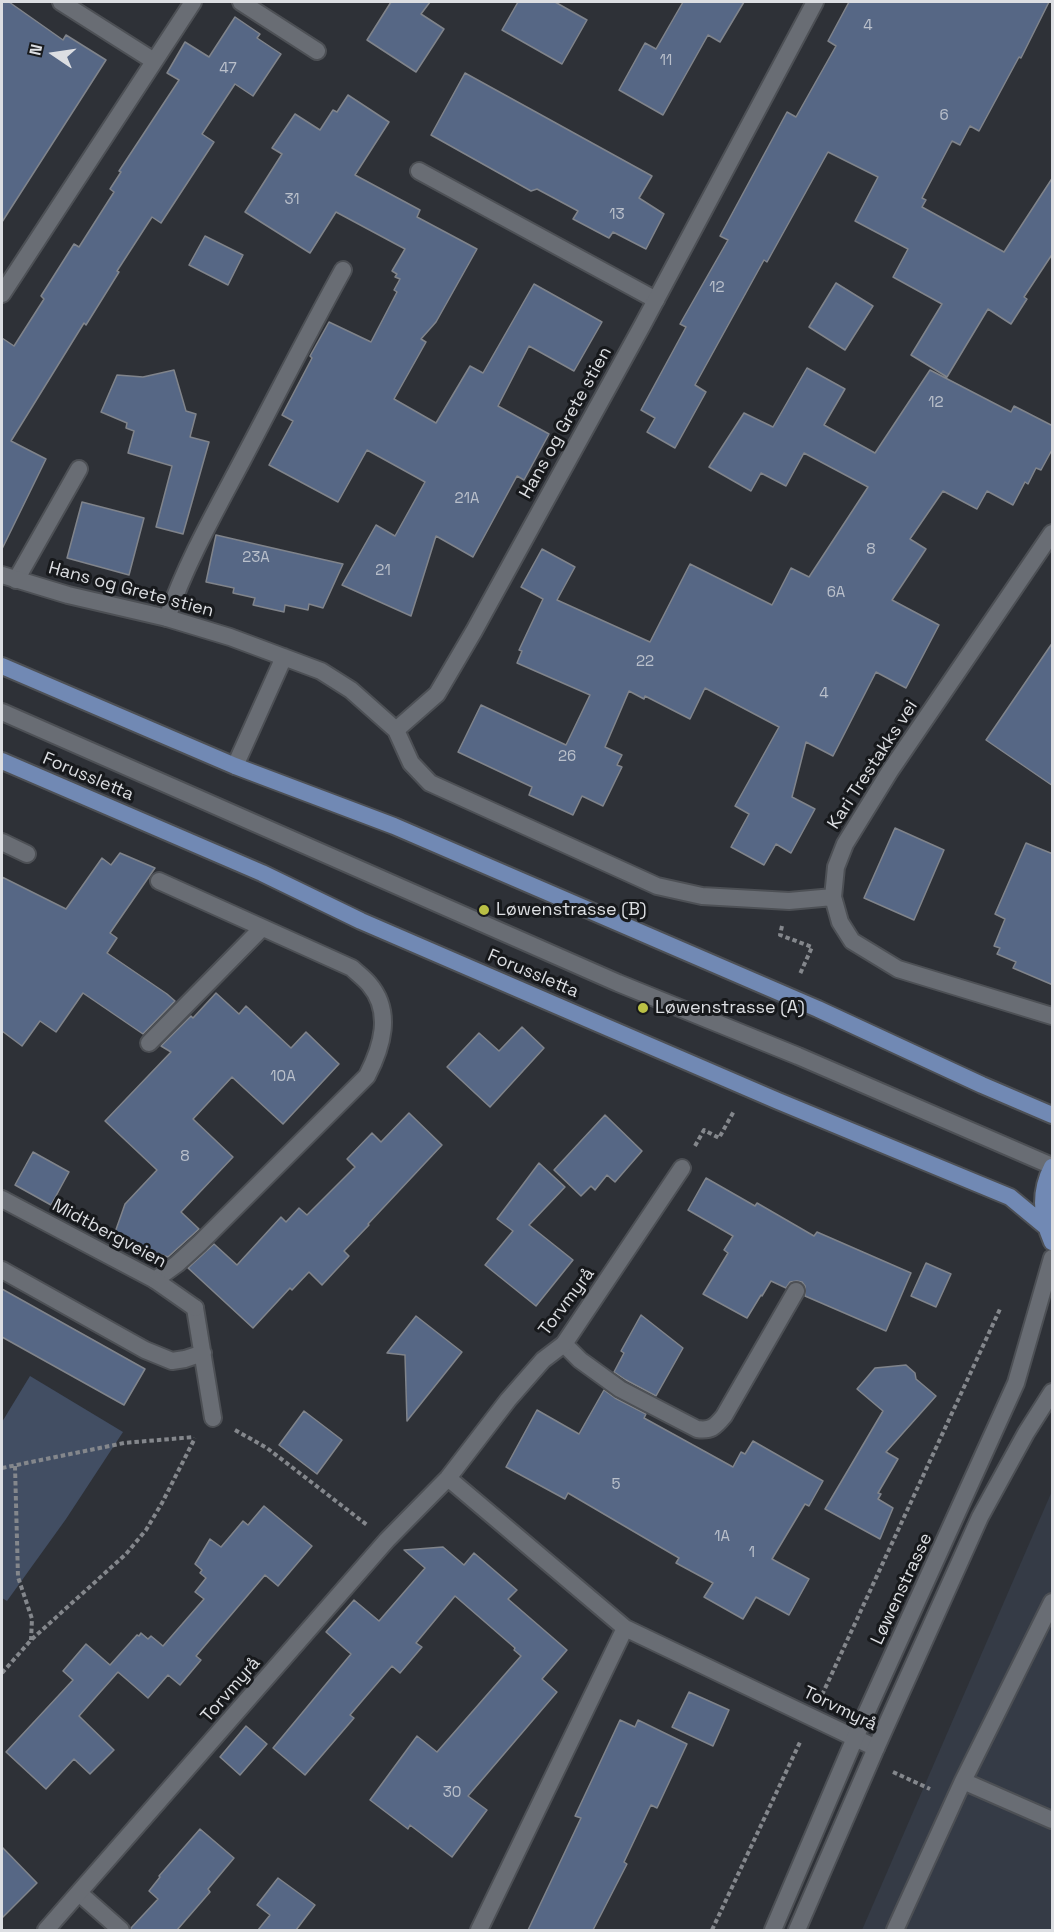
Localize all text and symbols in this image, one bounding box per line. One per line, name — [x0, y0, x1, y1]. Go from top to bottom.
house number: 4 — [863, 17, 873, 35]
north arrow — [24, 24, 84, 84]
text: N — [25, 42, 47, 57]
house number: 11 — [660, 52, 672, 70]
house number: 47 — [219, 60, 237, 78]
house number: 6 — [939, 107, 949, 125]
house number: 31 — [284, 191, 300, 209]
house number: 13 — [609, 206, 625, 224]
house number: 12 — [709, 279, 725, 297]
street label: Hans og Grete stien — [515, 343, 617, 503]
house number: 12 — [928, 394, 944, 412]
house number: 21A — [455, 490, 479, 508]
house number: 8 — [866, 541, 876, 559]
house number: 23A — [242, 549, 270, 567]
street label: Hans og Grete stien — [46, 558, 216, 622]
house number: 21 — [375, 562, 391, 580]
house number: 6A — [827, 584, 845, 602]
house number: 22 — [636, 653, 654, 671]
house number: 4 — [819, 685, 829, 703]
street label: Kari Trestakks vei — [823, 697, 923, 833]
street label: Forussletta — [39, 748, 137, 806]
house number: 26 — [558, 748, 576, 766]
place label: Løwenstrasse (B) — [496, 899, 647, 921]
marker: Løwenstrasse (B) — [477, 903, 491, 917]
street label: Forussletta — [484, 945, 582, 1003]
place label: Løwenstrasse (A) — [655, 997, 805, 1019]
marker: Løwenstrasse (A) — [636, 1001, 650, 1015]
house number: 10A — [270, 1068, 296, 1086]
house number: 8 — [180, 1148, 190, 1166]
street label: Midtbergveien — [48, 1195, 170, 1273]
street label: Torvmyrå — [534, 1264, 600, 1340]
house number: 5 — [612, 1476, 620, 1494]
house number: 1A — [714, 1528, 730, 1546]
street label: Løwenstrasse — [867, 1530, 937, 1648]
house number: 1 — [749, 1544, 755, 1562]
street label: Torvmyrå — [197, 1653, 265, 1727]
street label: Torvmyrå — [800, 1682, 880, 1736]
house number: 30 — [443, 1784, 461, 1802]

